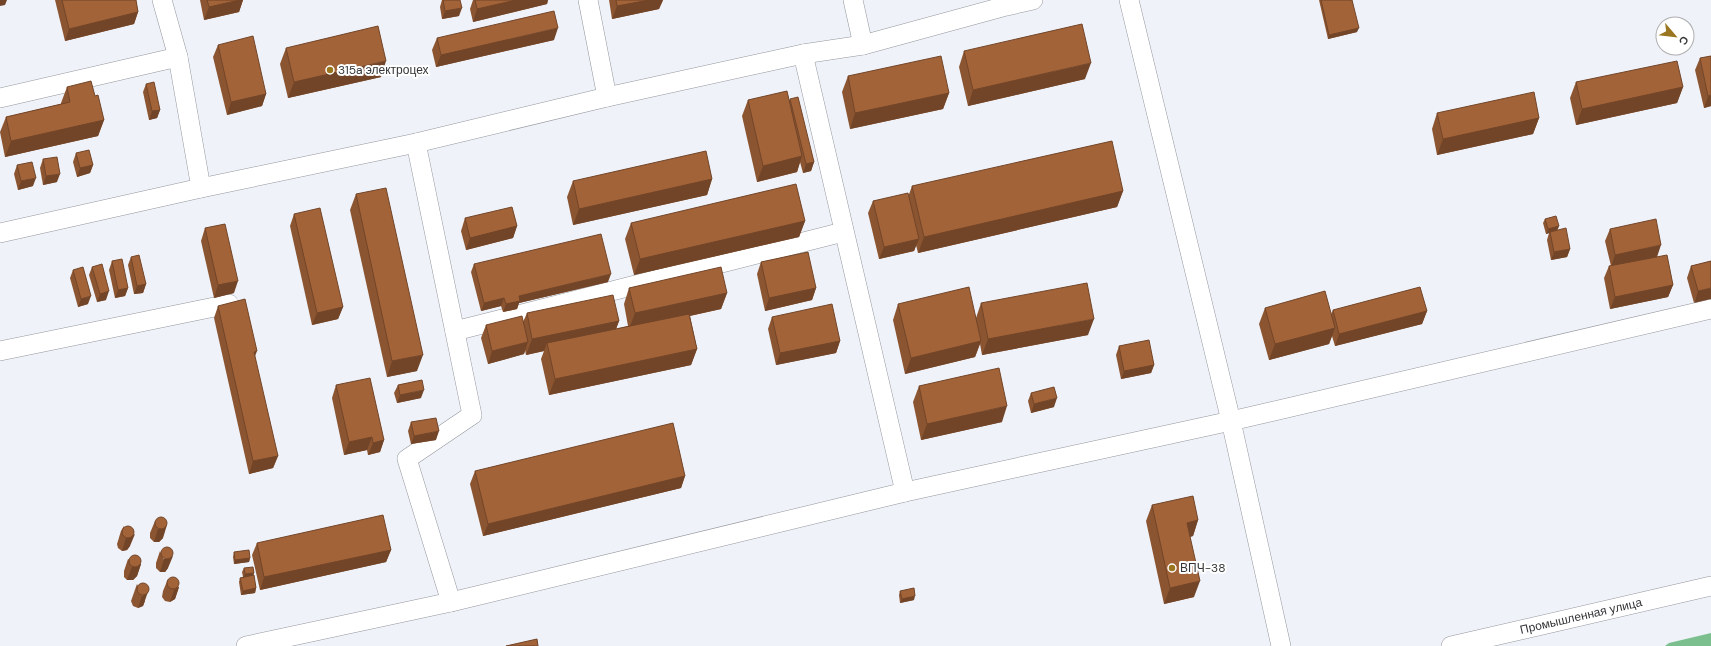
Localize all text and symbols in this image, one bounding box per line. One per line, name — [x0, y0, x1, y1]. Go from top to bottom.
north arrow — [1655, 16, 1695, 56]
text: С — [1676, 34, 1692, 48]
place label: 315a электроцех — [338, 62, 429, 78]
marker: 315a электроцех — [325, 65, 335, 75]
place label: ВПЧ-38 — [1180, 560, 1226, 576]
marker: ВПЧ-38 — [1167, 563, 1177, 573]
street label: Промышленная улица — [1518, 594, 1644, 638]

